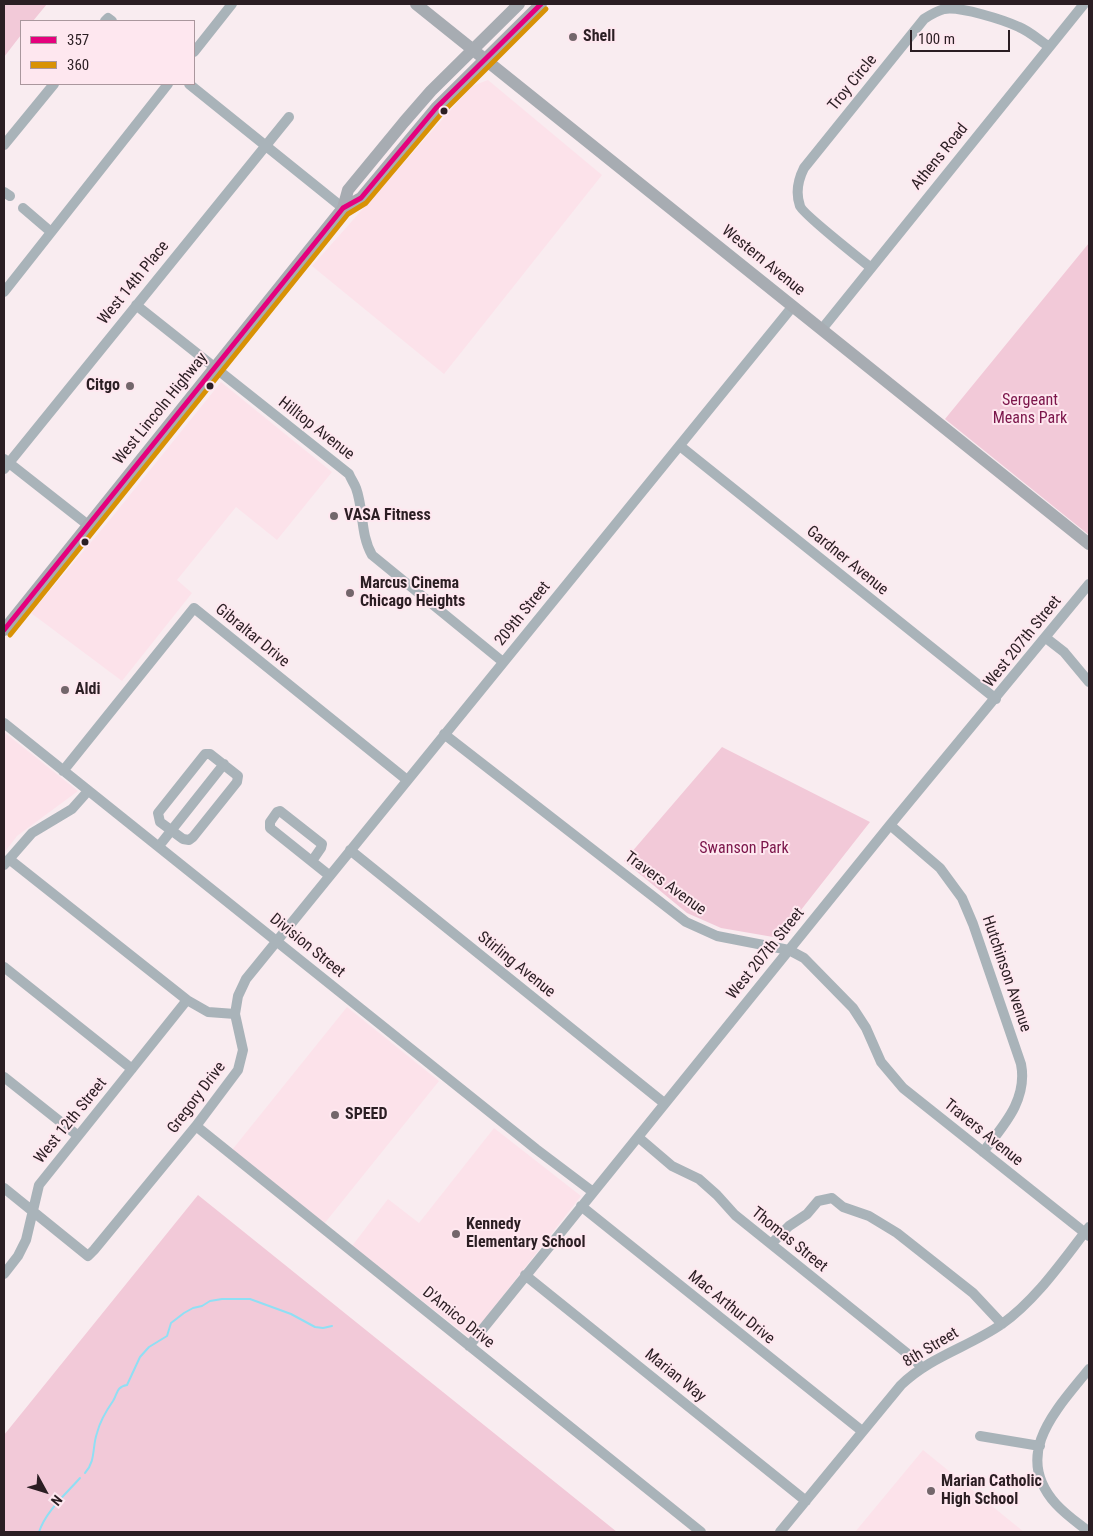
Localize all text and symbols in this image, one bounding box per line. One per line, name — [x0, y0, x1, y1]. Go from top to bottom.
legend — [20, 20, 195, 85]
scale bar — [913, 20, 1013, 52]
place label: Shell — [583, 27, 615, 47]
text: 100 m — [918, 30, 955, 48]
text: 357 — [67, 31, 89, 49]
marker: Shell — [567, 31, 579, 43]
street label: Troy Circle — [825, 51, 881, 115]
text: 360 — [67, 56, 89, 74]
unlabelled marker — [439, 106, 449, 116]
street label: Athens Road — [907, 120, 973, 194]
street label: Western Avenue — [718, 222, 808, 300]
street label: West 14th Place — [94, 237, 174, 329]
street label: West Lincoln Highway — [110, 349, 212, 469]
place label: Citgo — [86, 376, 120, 396]
marker: Citgo — [124, 380, 136, 392]
unlabelled marker — [205, 381, 215, 391]
park label: Sergeant Means Park — [993, 391, 1067, 429]
street label: Hilltop Avenue — [274, 393, 358, 465]
place label: VASA Fitness — [344, 506, 431, 526]
marker: VASA Fitness — [328, 510, 340, 522]
street label: Gardner Avenue — [802, 522, 892, 600]
unlabelled marker — [80, 537, 90, 547]
place label: Marcus Cinema Chicago Heights — [360, 574, 465, 612]
street label: 209th Street — [491, 578, 555, 650]
marker: Marcus Cinema Chicago Heights — [344, 587, 356, 599]
street label: West 207th Street — [980, 592, 1066, 692]
street label: Gibraltar Drive — [211, 600, 293, 672]
place label: Aldi — [75, 680, 101, 700]
marker: Aldi — [59, 684, 71, 696]
park label: Swanson Park — [699, 839, 789, 859]
street label: Travers Avenue — [621, 848, 709, 920]
street label: West 207th Street — [723, 904, 809, 1004]
street label: Division Street — [266, 910, 348, 982]
street label: Hutchinson Avenue — [977, 913, 1035, 1035]
street label: Stirling Avenue — [473, 928, 559, 1002]
street label: Gregory Drive — [164, 1058, 230, 1138]
street label: West 12th Street — [31, 1074, 111, 1168]
street label: Travers Avenue — [940, 1095, 1026, 1171]
place label: SPEED — [345, 1105, 387, 1125]
marker: SPEED — [329, 1109, 341, 1121]
street label: Thomas Street — [747, 1204, 831, 1276]
place label: Kennedy Elementary School — [466, 1215, 585, 1253]
marker: Kennedy Elementary School — [450, 1228, 462, 1240]
street label: Mac Arthur Drive — [684, 1267, 778, 1349]
street label: D'Amico Drive — [418, 1283, 498, 1353]
street label: 8th Street — [900, 1324, 962, 1372]
street label: Marian Way — [640, 1345, 710, 1407]
north arrow — [20, 1466, 70, 1516]
place label: Marian Catholic High School — [941, 1472, 1042, 1510]
marker: Marian Catholic High School — [925, 1485, 937, 1497]
text: N — [48, 1492, 66, 1509]

